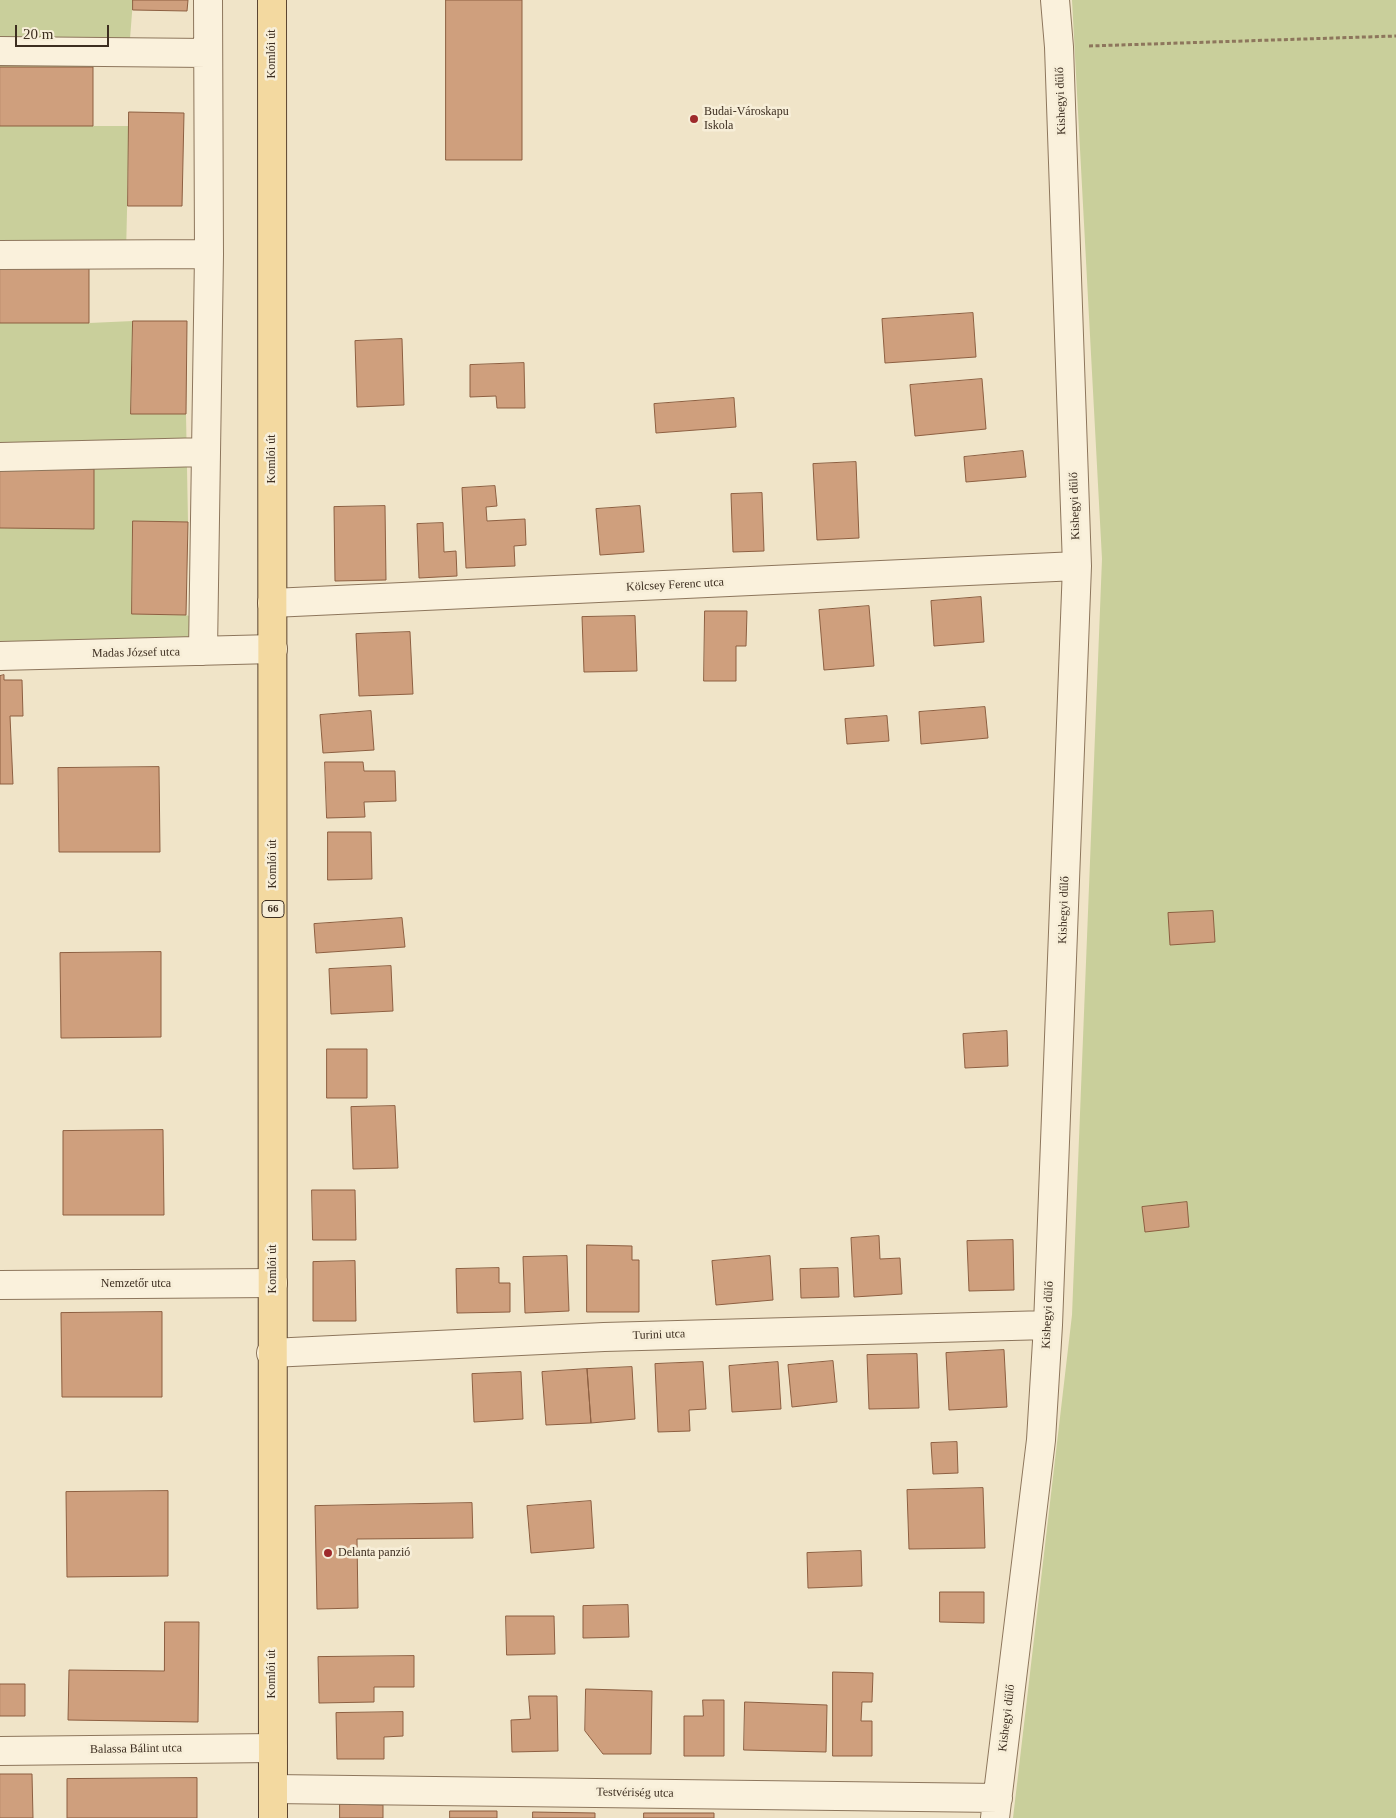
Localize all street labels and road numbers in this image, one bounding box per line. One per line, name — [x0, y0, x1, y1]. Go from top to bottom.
street label: Komlói út — [265, 29, 279, 79]
street label: Kishegyi dűlő — [1053, 67, 1069, 135]
street label: Komlói út — [265, 434, 279, 484]
street label: Kishegyi dűlő — [1067, 472, 1083, 540]
street label: Kölcsey Ferenc utca — [626, 575, 724, 595]
street label: Madas József utca — [92, 645, 180, 661]
street label: Komlói út — [266, 839, 280, 889]
street label: Kishegyi dűlő — [1056, 876, 1072, 944]
road number: 66 — [262, 901, 284, 918]
street label: Komlói út — [266, 1244, 280, 1294]
street label: Nemzetőr utca — [101, 1277, 171, 1291]
street label: Kishegyi dűlő — [1039, 1281, 1057, 1349]
street label: Turini utca — [632, 1327, 686, 1343]
street label: Komlói út — [265, 1649, 279, 1699]
street label: Kishegyi dűlő — [996, 1684, 1018, 1752]
street label: Balassa Bálint utca — [90, 1741, 182, 1757]
street label: Testvériség utca — [596, 1785, 674, 1801]

